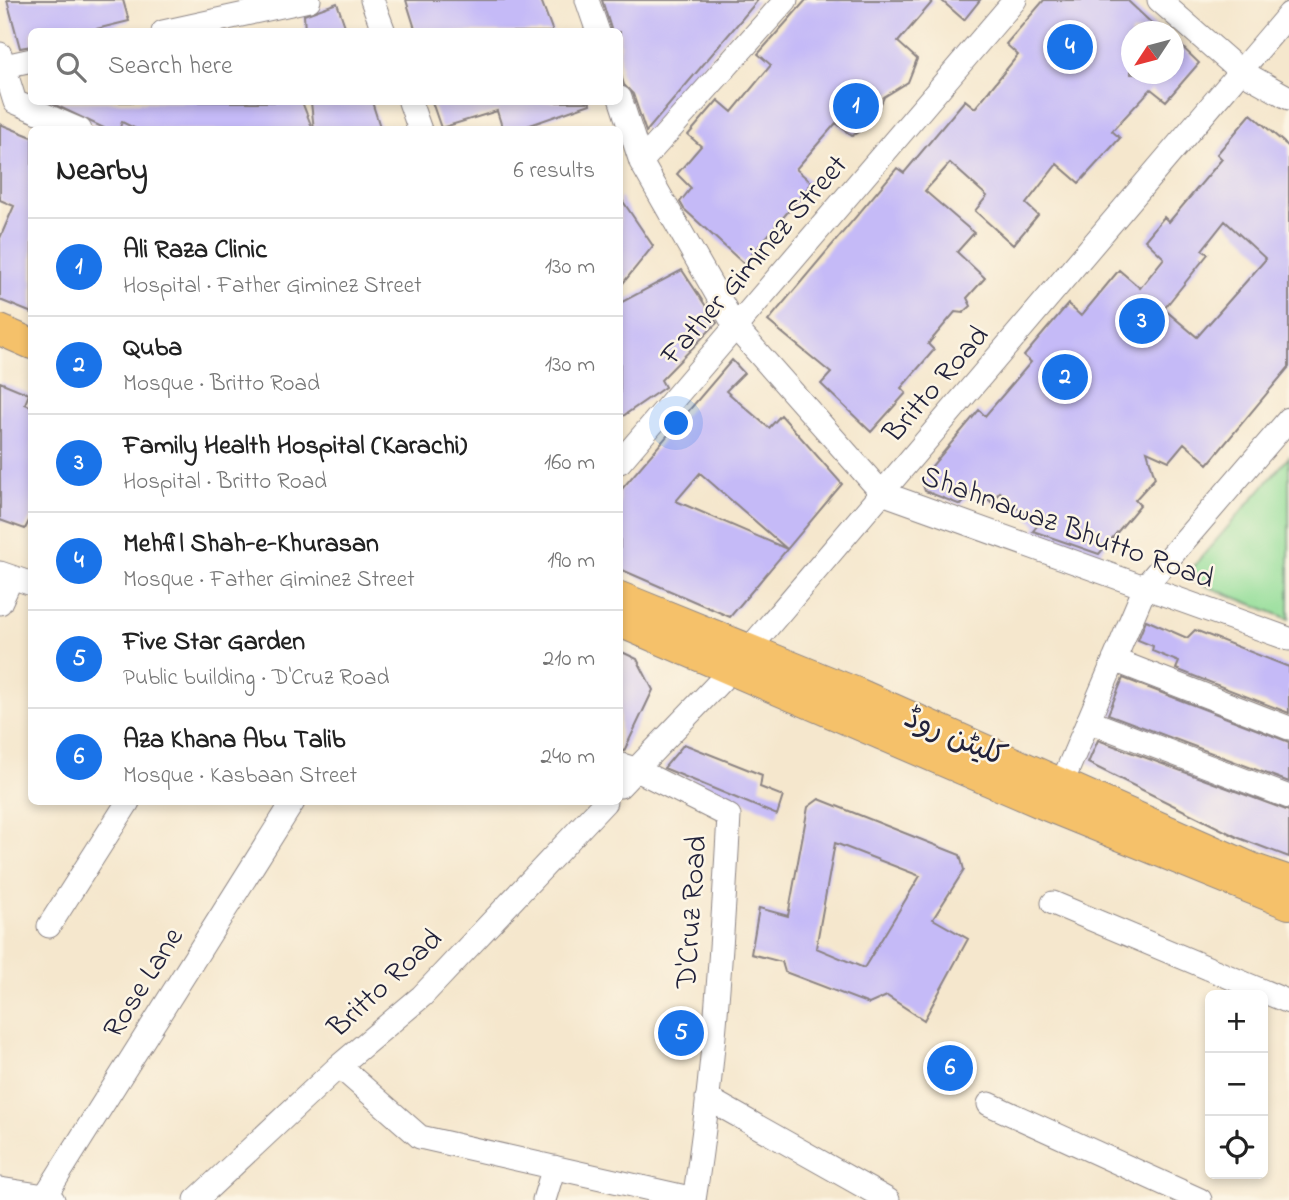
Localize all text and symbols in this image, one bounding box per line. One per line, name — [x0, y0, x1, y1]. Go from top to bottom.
pin: 4 — [1047, 21, 1093, 73]
north arrow — [1121, 21, 1184, 84]
search box — [28, 28, 623, 105]
icon: search — [52, 48, 90, 86]
text: Search here — [108, 48, 233, 86]
pin: 1 — [833, 80, 879, 132]
street label: Father Giminez Street — [650, 146, 859, 377]
text: Nearby — [56, 150, 148, 194]
text: 6 results — [514, 155, 595, 188]
text: Ali Raza Clinic — [123, 232, 267, 270]
text: 1 — [75, 251, 83, 284]
text: 130 m — [545, 251, 595, 284]
text: Hospital · Father Giminez Street — [123, 270, 422, 303]
pin: 3 — [1119, 295, 1165, 347]
street label: Britto Road — [873, 316, 1001, 454]
text: Quba — [123, 330, 182, 368]
text: 2 — [73, 349, 85, 382]
text: 130 m — [545, 349, 595, 382]
pin: 2 — [1042, 351, 1088, 403]
text: Mosque · Britto Road — [123, 368, 320, 401]
your location — [659, 406, 693, 440]
text: Family Health Hospital (Karachi) — [123, 428, 467, 466]
text: 3 — [74, 447, 84, 480]
text: 160 m — [544, 447, 595, 480]
street label: Shahnawaz Bhutto Road — [914, 455, 1220, 602]
text: Hospital · Britto Road — [123, 466, 327, 499]
text: Mehfil Shah-e-Khurasan — [123, 526, 379, 564]
text: 4 — [74, 545, 84, 578]
text: 190 m — [547, 545, 595, 578]
text: Mosque · Father Giminez Street — [123, 564, 415, 597]
text: Five Star Garden — [123, 624, 305, 662]
text: 5 — [72, 643, 86, 676]
text: 210 m — [543, 643, 595, 676]
text: Public building · D'Cruz Road — [123, 662, 389, 695]
street label: کلیٹن روڈ — [897, 697, 1013, 780]
text: Aza Khana Abu Talib — [123, 722, 346, 760]
text: 6 — [74, 741, 84, 774]
text: 240 m — [541, 741, 595, 774]
text: Mosque · Kasbaan Street — [123, 760, 357, 793]
street label: D'Cruz Road — [666, 834, 720, 991]
street label: Rose Lane — [93, 919, 196, 1048]
street label: Britto Road — [318, 919, 454, 1050]
map controls — [1205, 990, 1268, 1179]
button: + — [1205, 990, 1268, 1053]
pin: 5 — [658, 1007, 704, 1059]
pin: 6 — [927, 1042, 973, 1094]
button: − — [1205, 1053, 1268, 1116]
button: locate — [1205, 1116, 1268, 1179]

